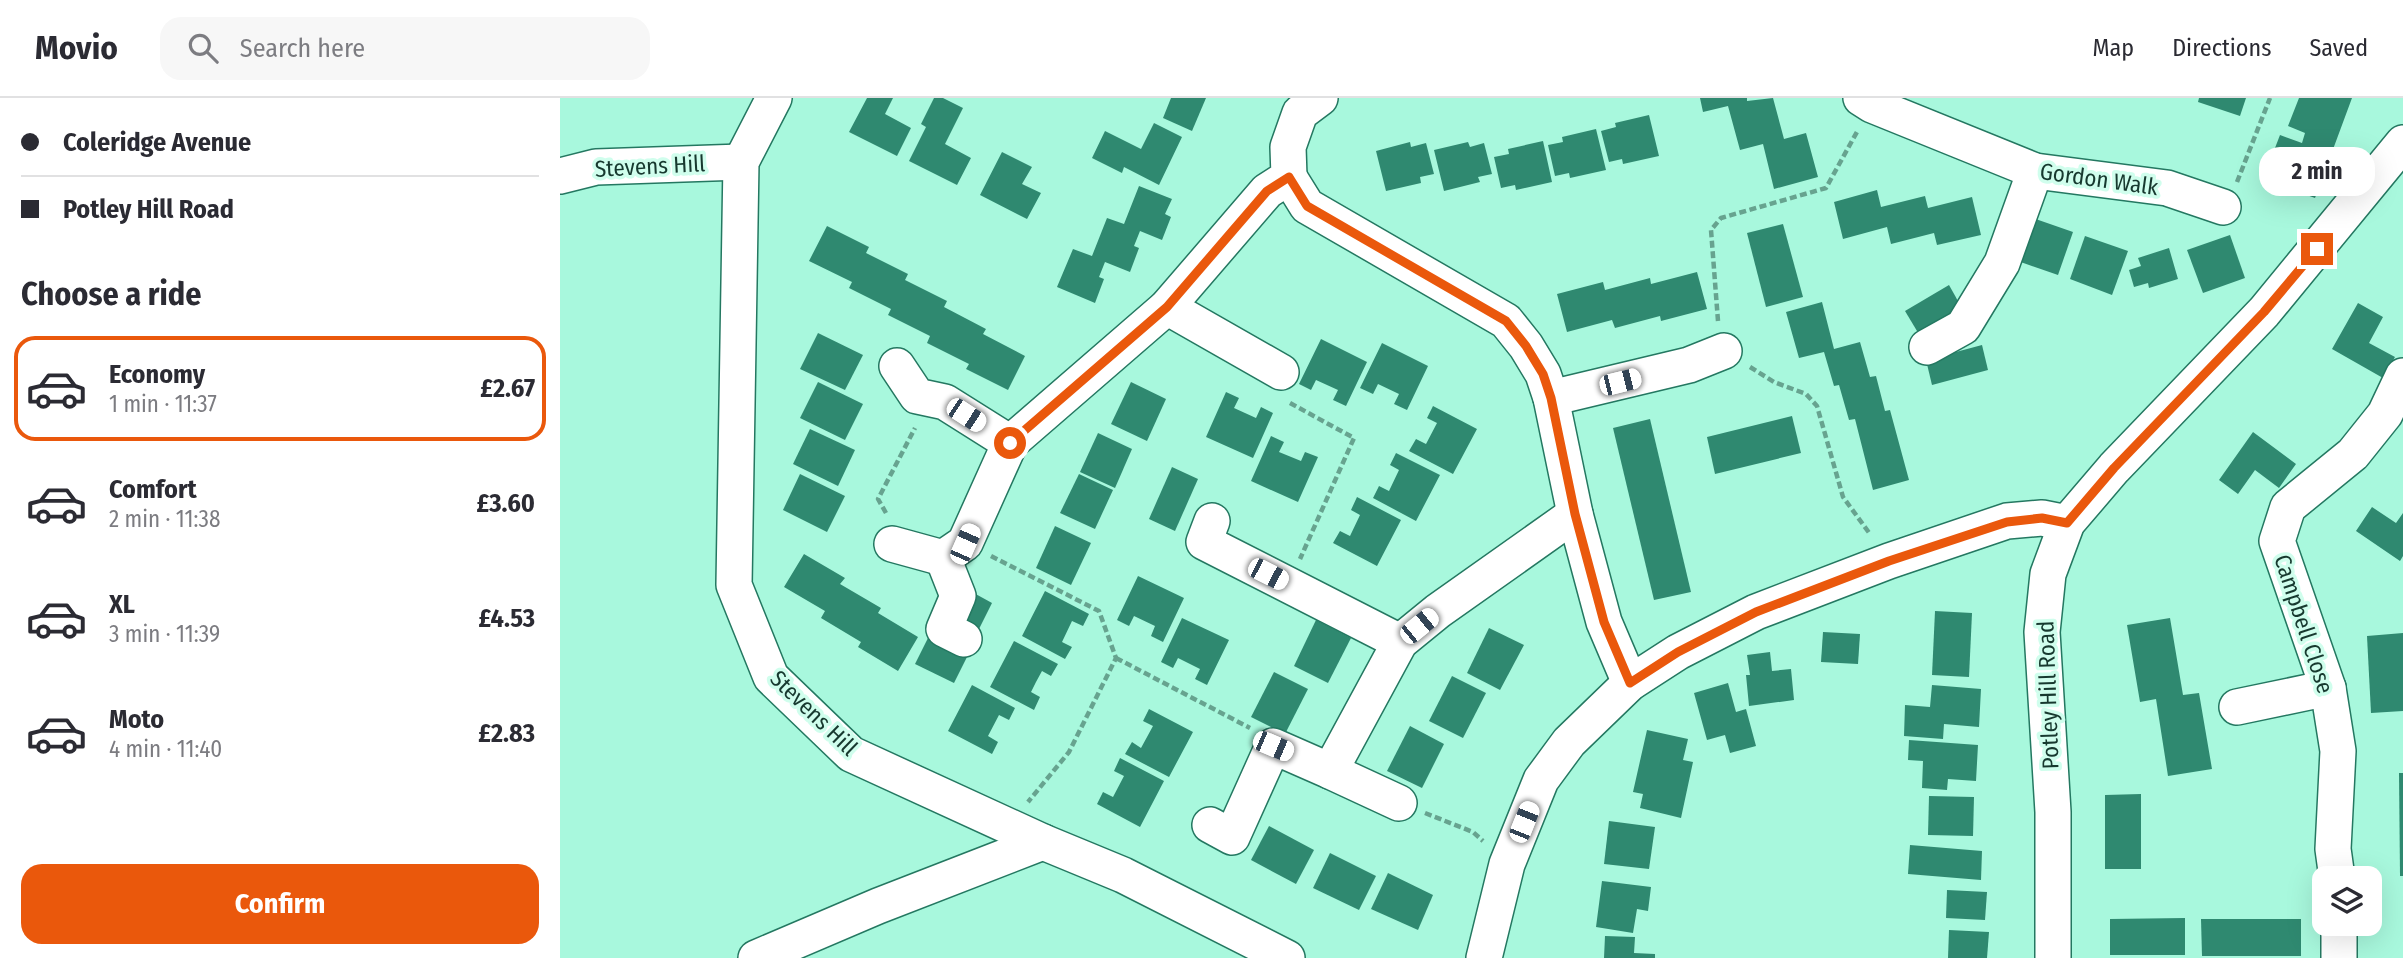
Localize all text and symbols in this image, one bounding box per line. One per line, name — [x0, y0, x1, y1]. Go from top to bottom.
search box — [160, 17, 650, 80]
text: Movio — [35, 28, 118, 68]
icon: search — [184, 29, 222, 67]
text: Search here — [240, 33, 365, 64]
text: Map — [2093, 34, 2134, 62]
text: Directions — [2172, 34, 2271, 62]
text: Saved — [2309, 34, 2368, 62]
text: Coleridge Avenue — [63, 127, 251, 158]
callout: 2 min — [2259, 148, 2375, 197]
street label: Stevens Hill — [594, 149, 706, 183]
street label: Gordon Walk — [2038, 157, 2160, 201]
text: 2 min — [2292, 157, 2343, 185]
text: Potley Hill Road — [63, 194, 234, 225]
route end — [2301, 233, 2333, 265]
text: Choose a ride — [21, 275, 202, 313]
icon: car — [25, 357, 88, 420]
text: Economy — [109, 359, 205, 390]
car — [1598, 367, 1643, 397]
text: £2.67 — [480, 373, 535, 404]
text: 1 min · 11:37 — [109, 390, 217, 418]
car — [943, 395, 990, 435]
route start — [994, 427, 1026, 459]
icon: car — [25, 472, 88, 535]
text: Comfort — [109, 474, 197, 505]
text: £3.60 — [476, 488, 535, 519]
text: 2 min · 11:38 — [109, 505, 220, 533]
car — [947, 521, 984, 567]
street label: Campbell Close — [2268, 551, 2340, 697]
car — [1245, 555, 1292, 593]
icon: car — [25, 587, 88, 650]
text: XL — [109, 589, 135, 620]
text: £4.53 — [478, 603, 535, 634]
car — [1397, 605, 1442, 647]
text: 3 min · 11:39 — [109, 620, 220, 648]
street label: Potley Hill Road — [2031, 620, 2065, 770]
street label: Stevens Hill — [764, 665, 864, 761]
icon: car — [25, 702, 88, 765]
text: Moto — [109, 704, 164, 735]
text: £2.83 — [478, 718, 535, 749]
car — [1250, 728, 1297, 764]
text: 4 min · 11:40 — [109, 735, 222, 763]
car — [1507, 799, 1542, 845]
button: Confirm — [21, 864, 539, 944]
map controls — [2312, 866, 2382, 936]
button: layers — [2312, 866, 2382, 936]

